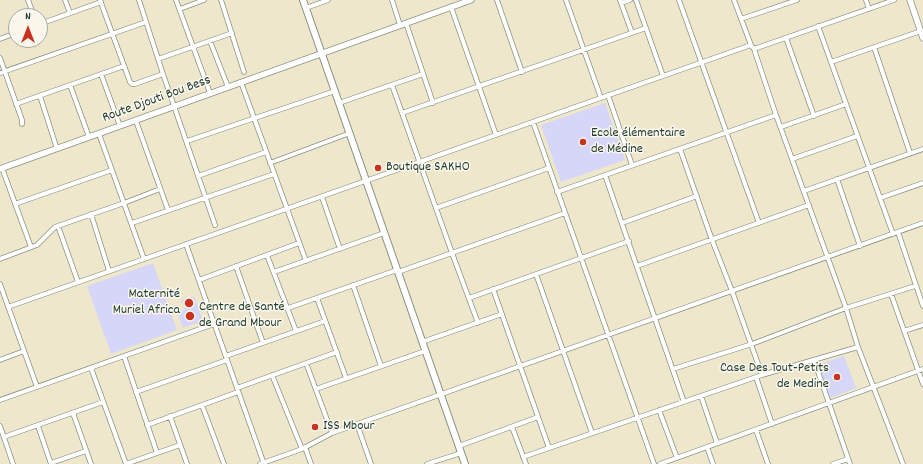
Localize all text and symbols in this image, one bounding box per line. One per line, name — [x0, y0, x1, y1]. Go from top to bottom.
north arrow — [8, 8, 48, 48]
text: N — [25, 9, 31, 25]
street label: Route Djouti Bou Bess — [100, 73, 214, 127]
place label: Ecole élémentaire de Médine — [591, 126, 685, 158]
marker: Ecole élémentaire de Médine — [578, 137, 588, 147]
place label: Boutique SAKHO — [386, 160, 470, 176]
marker: Boutique SAKHO — [373, 163, 383, 173]
place label: Maternité Muriel Africa — [113, 287, 180, 320]
marker: Maternité Muriel Africa — [183, 297, 195, 309]
place label: Centre de Santé de Grand Mbour — [199, 300, 285, 332]
marker: Centre de Santé de Grand Mbour — [184, 310, 196, 322]
place label: Case Des Tout-Petits de Medine — [720, 361, 829, 394]
marker: Case Des Tout-Petits de Medine — [832, 372, 842, 382]
place label: ISS Mbour — [323, 419, 375, 435]
marker: ISS Mbour — [310, 422, 320, 432]

